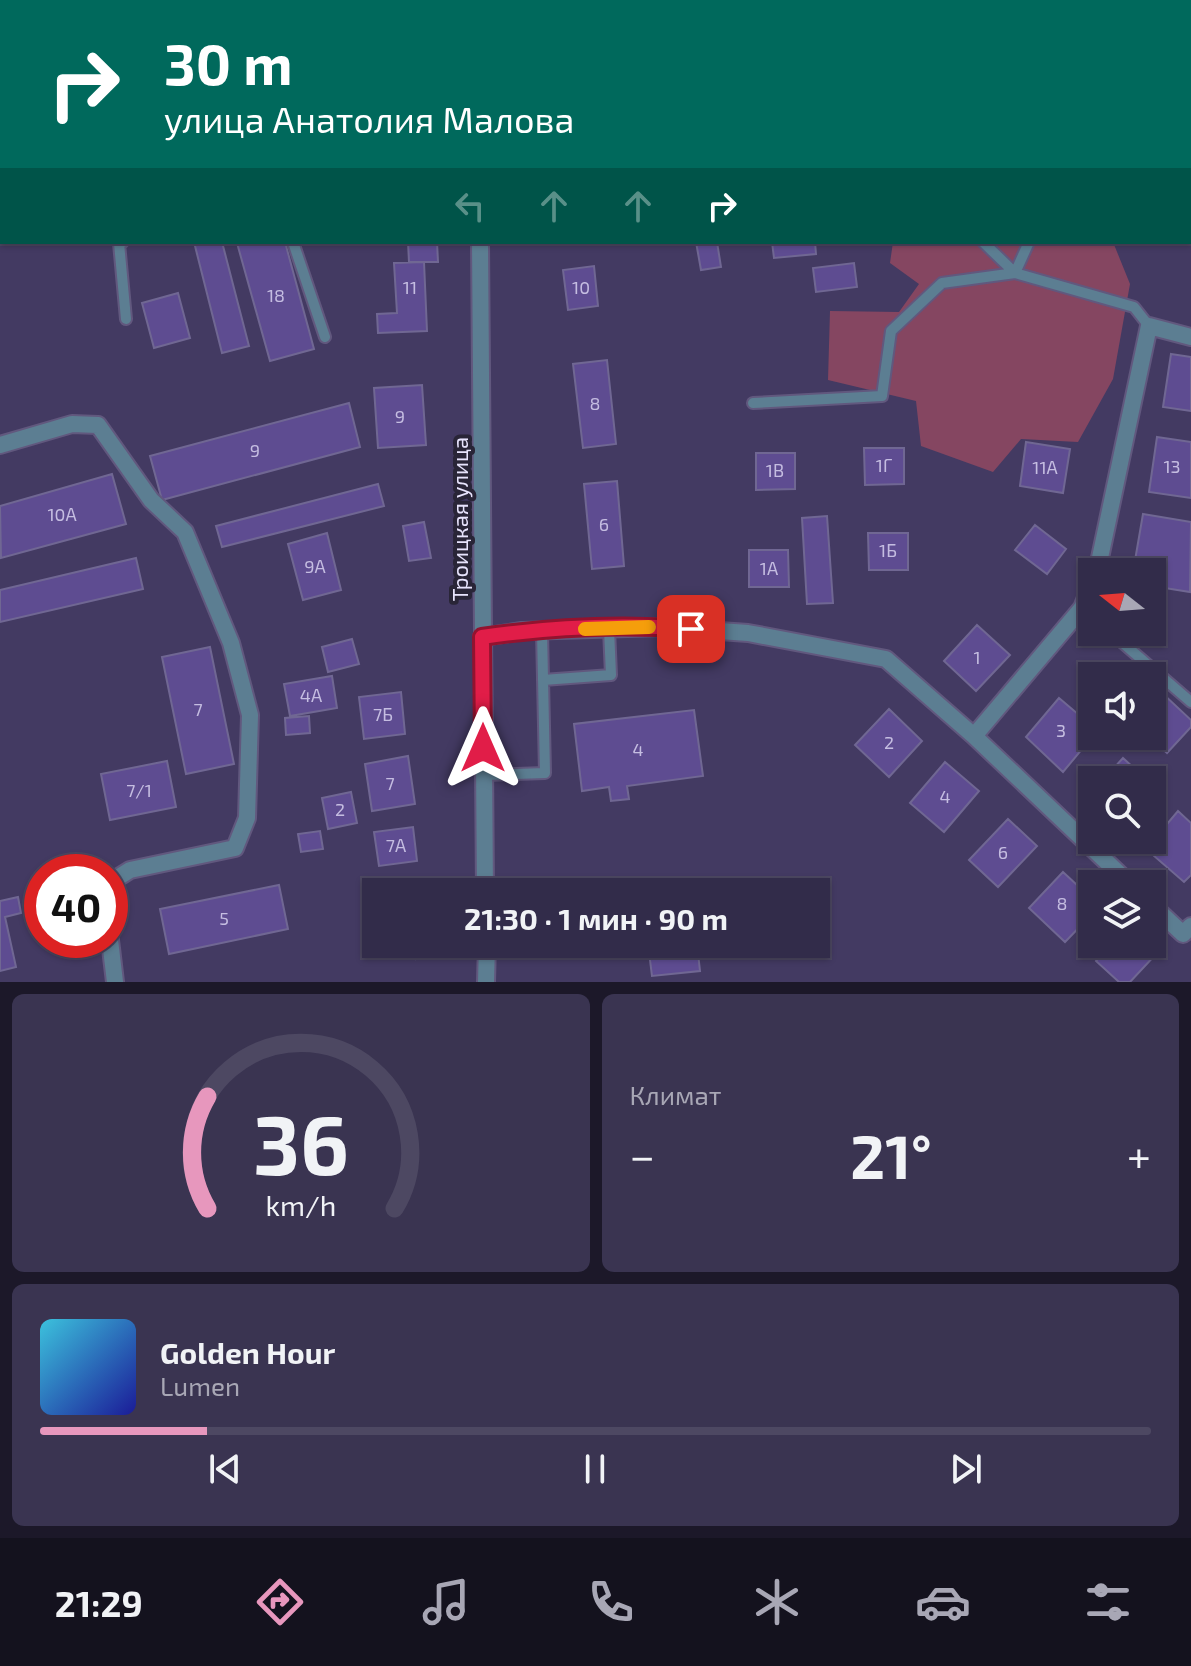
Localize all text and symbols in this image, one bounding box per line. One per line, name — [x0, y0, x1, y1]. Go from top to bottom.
text: 30 m — [164, 29, 293, 96]
icon: right — [32, 32, 136, 136]
text: улица Анатолия Малова — [164, 97, 574, 140]
icon: left — [448, 184, 492, 228]
icon: ahead — [532, 184, 576, 228]
icon: ahead — [616, 184, 660, 228]
icon: right — [700, 184, 744, 228]
house number: 11 — [403, 276, 417, 298]
house number: 10 — [572, 276, 590, 298]
house number: 18 — [267, 284, 285, 306]
house number: 8 — [590, 392, 600, 414]
house number: 9 — [395, 405, 405, 427]
street label: Троицкая улица — [446, 437, 473, 601]
house number: 9 — [250, 439, 260, 461]
house number: 1Г — [876, 454, 892, 476]
house number: 13 — [1163, 455, 1181, 477]
house number: 11А — [1032, 456, 1059, 478]
house number: 1В — [766, 459, 784, 481]
house number: 10А — [47, 503, 77, 525]
house number: 6 — [599, 513, 609, 535]
house number: 1Б — [879, 539, 897, 561]
house number: 9А — [304, 555, 327, 577]
house number: 1А — [760, 557, 779, 579]
north arrow — [1078, 558, 1166, 646]
map controls — [1078, 558, 1166, 958]
pin — [657, 595, 725, 663]
icon: arrive — [669, 607, 713, 651]
house number: 1 — [973, 646, 981, 668]
button: sound — [1078, 662, 1166, 750]
house number: 4А — [300, 684, 323, 706]
house number: 7 — [193, 698, 203, 720]
house number: 7Б — [373, 703, 393, 725]
position arrow — [441, 706, 525, 790]
house number: 3 — [1056, 719, 1066, 741]
house number: 2 — [884, 731, 894, 753]
house number: 4 — [632, 738, 644, 760]
button: search — [1078, 766, 1166, 854]
house number: 7 — [385, 772, 395, 794]
house number: 7/1 — [126, 779, 152, 801]
house number: 4 — [939, 785, 951, 807]
house number: 2 — [335, 798, 345, 820]
house number: 7А — [386, 834, 407, 856]
house number: 6 — [998, 841, 1008, 863]
speed limit sign: 40 — [24, 854, 128, 958]
button: layers — [1078, 870, 1166, 958]
house number: 8 — [1057, 892, 1067, 914]
text: 21:30 · 1 мин · 90 m — [464, 900, 728, 936]
house number: 5 — [219, 907, 229, 929]
text: Климат — [630, 1079, 722, 1110]
text: 36 — [253, 1092, 349, 1192]
text: 21° — [850, 1119, 932, 1191]
text: − — [630, 1128, 655, 1181]
text: + — [1127, 1128, 1151, 1181]
text: km/h — [265, 1187, 336, 1222]
text: Golden Hour — [160, 1334, 335, 1370]
text: Lumen — [160, 1370, 240, 1401]
icon: previous — [203, 1447, 247, 1491]
icon: pause — [573, 1447, 617, 1491]
icon: next — [944, 1447, 988, 1491]
icon: directions — [252, 1574, 308, 1630]
icon: music — [418, 1574, 474, 1630]
icon: phone — [583, 1574, 639, 1630]
icon: climate — [749, 1574, 805, 1630]
icon: car — [915, 1574, 971, 1630]
icon: filters — [1080, 1574, 1136, 1630]
text: 21:29 — [55, 1581, 143, 1624]

